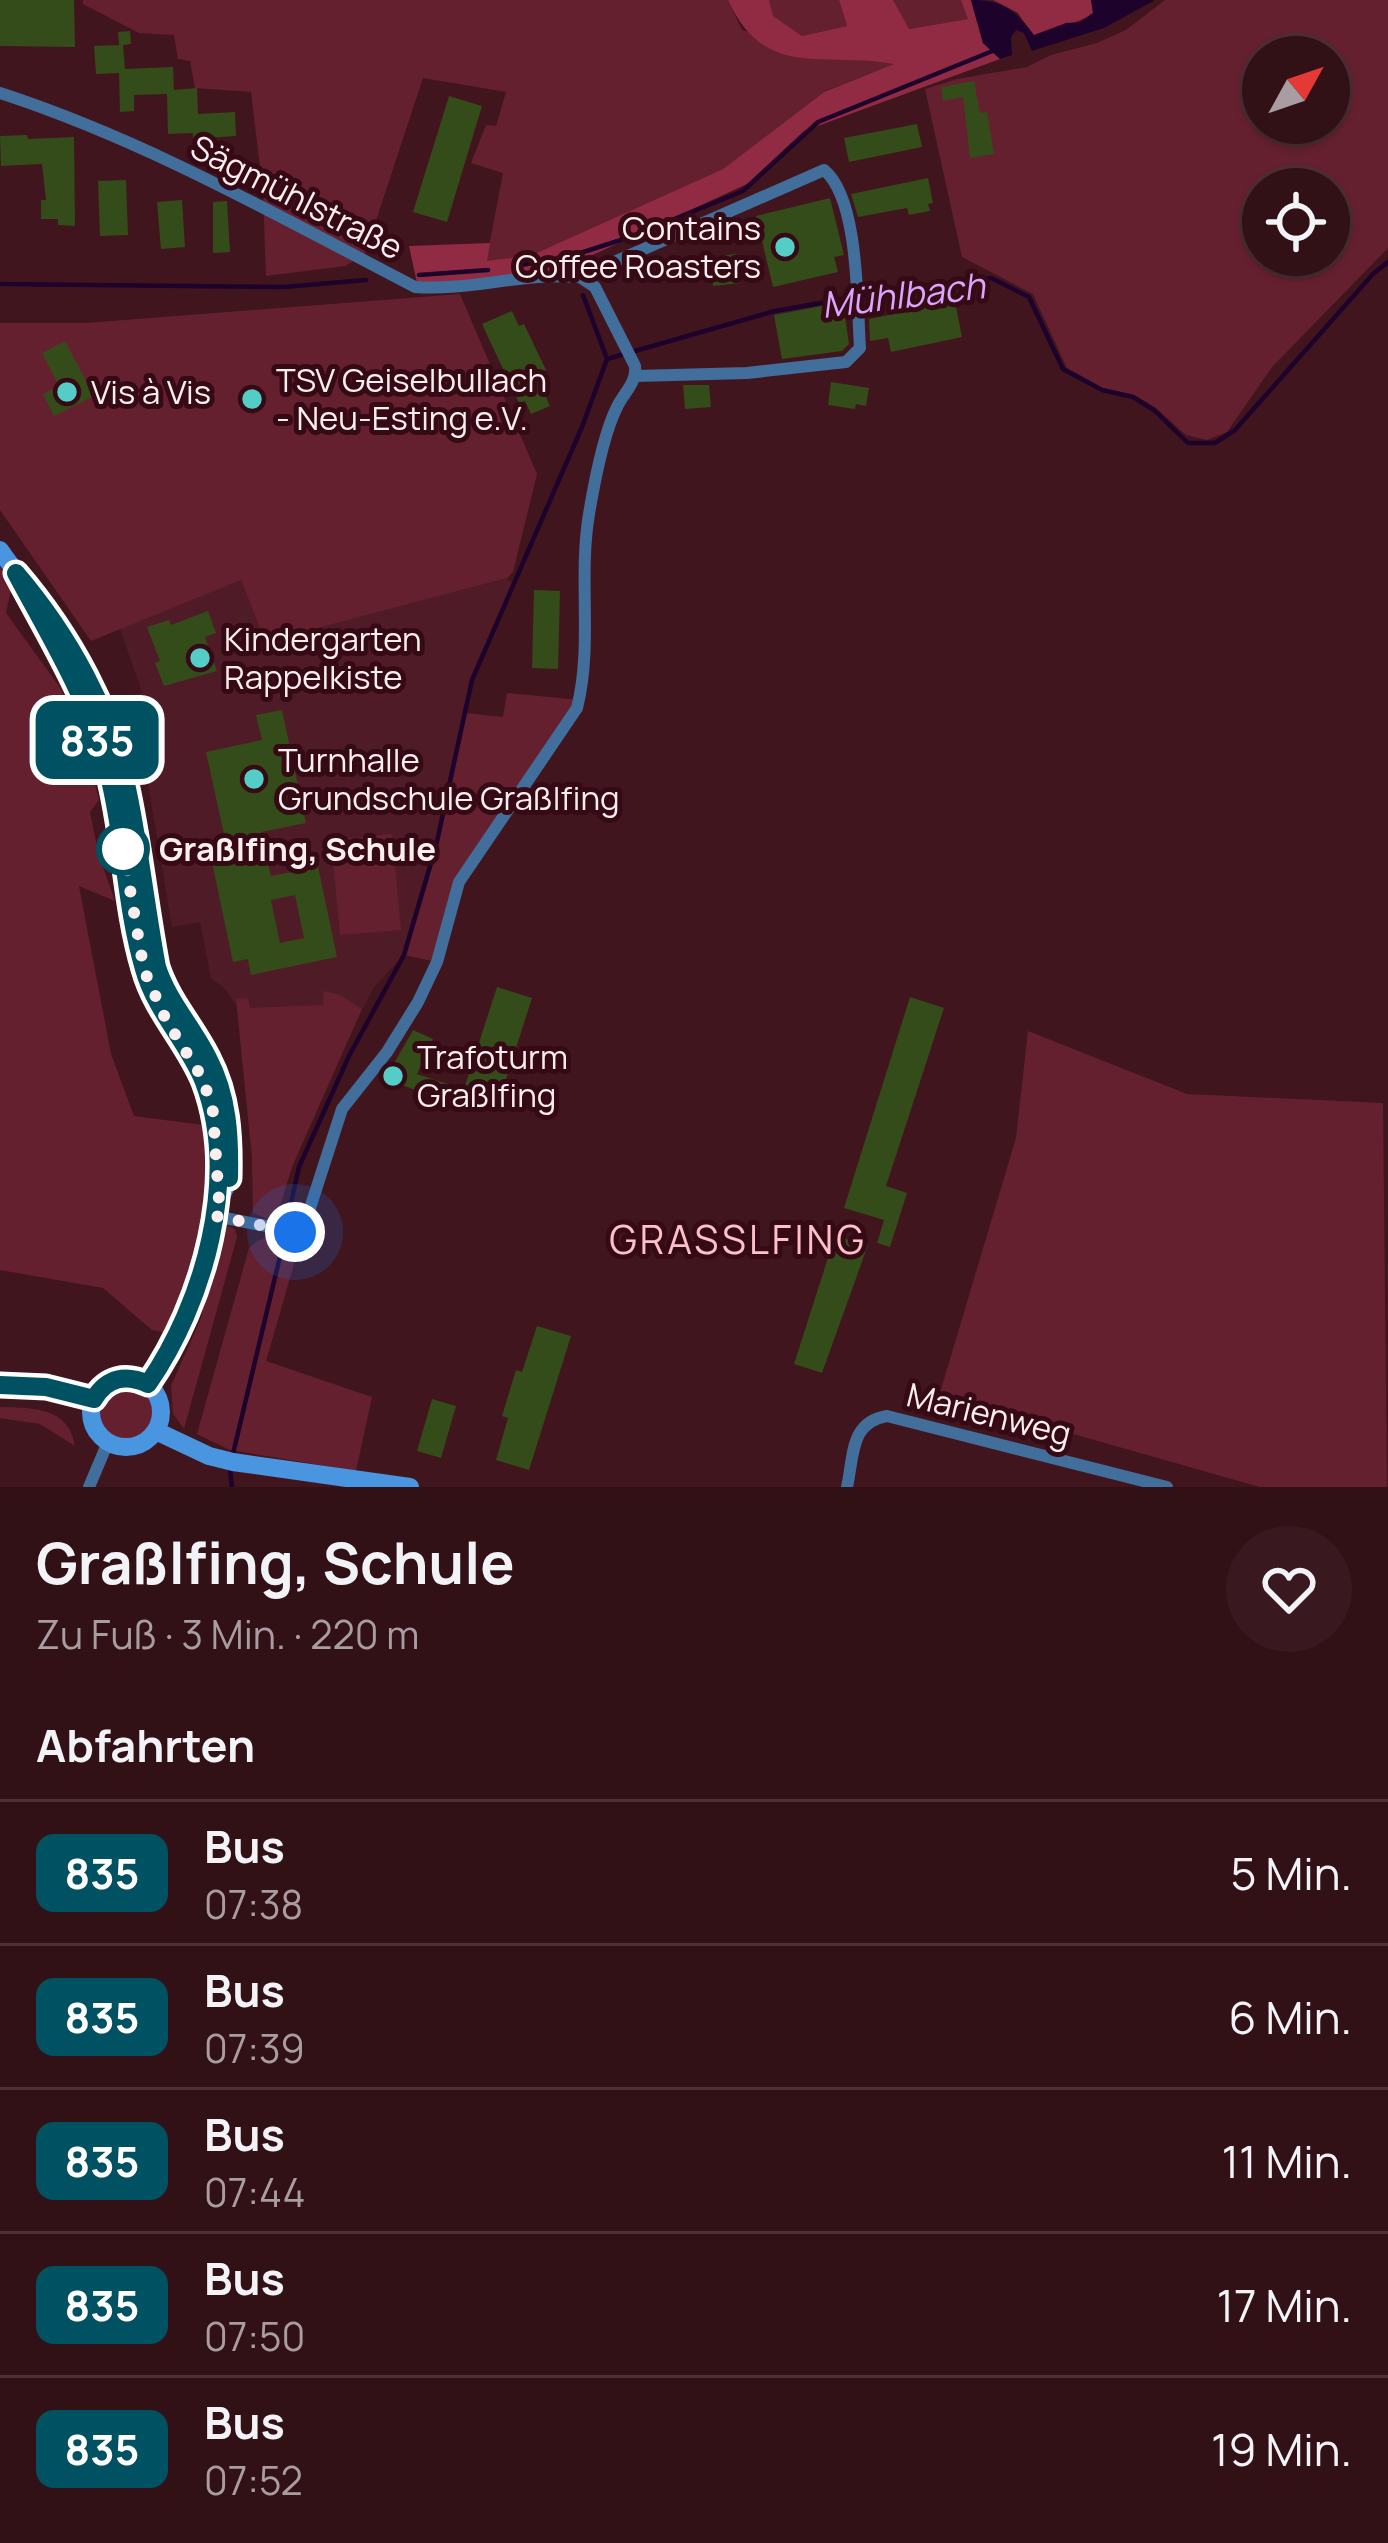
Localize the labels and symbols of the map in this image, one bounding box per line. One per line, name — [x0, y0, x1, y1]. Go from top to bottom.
north arrow — [1242, 36, 1350, 144]
street label: Sägmühlstraße — [184, 124, 411, 269]
place label: Contains Coffee Roasters — [515, 205, 761, 288]
marker: Contains Coffee Roasters — [772, 234, 798, 260]
water label: Mühlbach — [819, 260, 989, 329]
place label: TSV Geiselbullach - Neu-Esting e.V. — [276, 357, 547, 440]
place label: Vis à Vis — [91, 369, 211, 414]
marker: Vis à Vis — [54, 379, 80, 405]
marker: TSV Geiselbullach - Neu-Esting e.V. — [239, 386, 265, 412]
place label: Kindergarten Rappelkiste — [224, 616, 422, 699]
marker: Kindergarten Rappelkiste — [187, 645, 213, 671]
line badge: 835 — [28, 701, 166, 779]
place label: Turnhalle Grundschule Graßlfing — [278, 737, 620, 820]
marker: Turnhalle Grundschule Graßlfing — [241, 766, 267, 792]
marker: Graßlfing, Schule — [98, 824, 148, 874]
place label: Graßlfing, Schule — [159, 826, 436, 871]
place label: Trafoturm Graßlfing — [417, 1034, 568, 1117]
marker: Trafoturm Graßlfing — [380, 1063, 406, 1089]
your location — [265, 1202, 325, 1262]
district label: GRASSLFING — [609, 1212, 867, 1266]
street label: Marienweg — [902, 1371, 1076, 1456]

